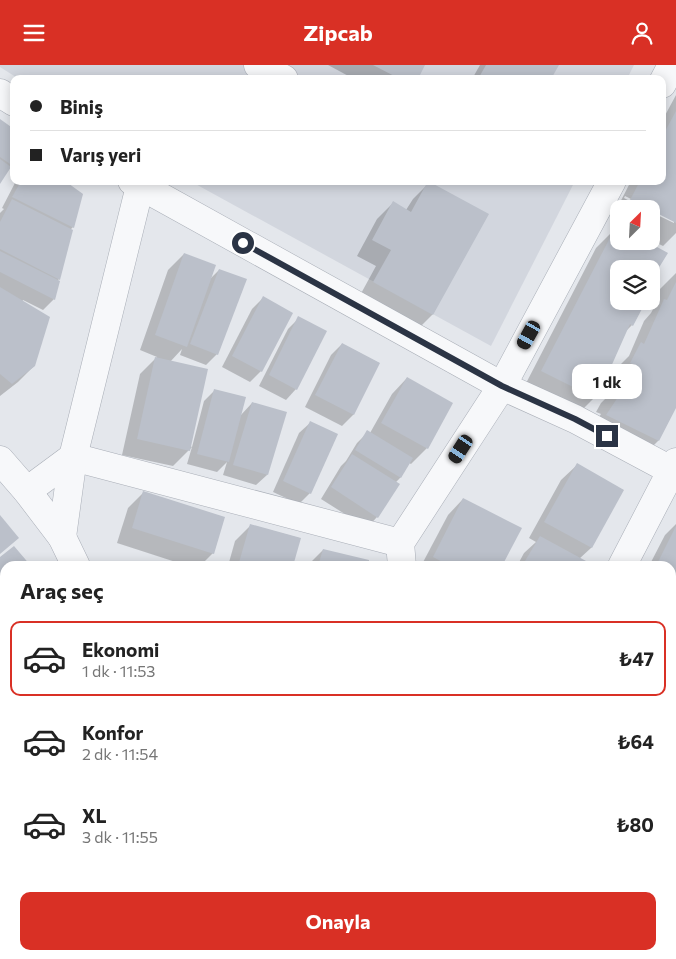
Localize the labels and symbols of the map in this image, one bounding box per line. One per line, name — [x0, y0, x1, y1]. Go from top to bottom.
north arrow — [610, 200, 660, 250]
route start — [232, 232, 254, 254]
car — [515, 318, 542, 352]
callout: 1 dk — [572, 363, 642, 399]
route end — [596, 425, 618, 447]
car — [446, 432, 475, 466]

